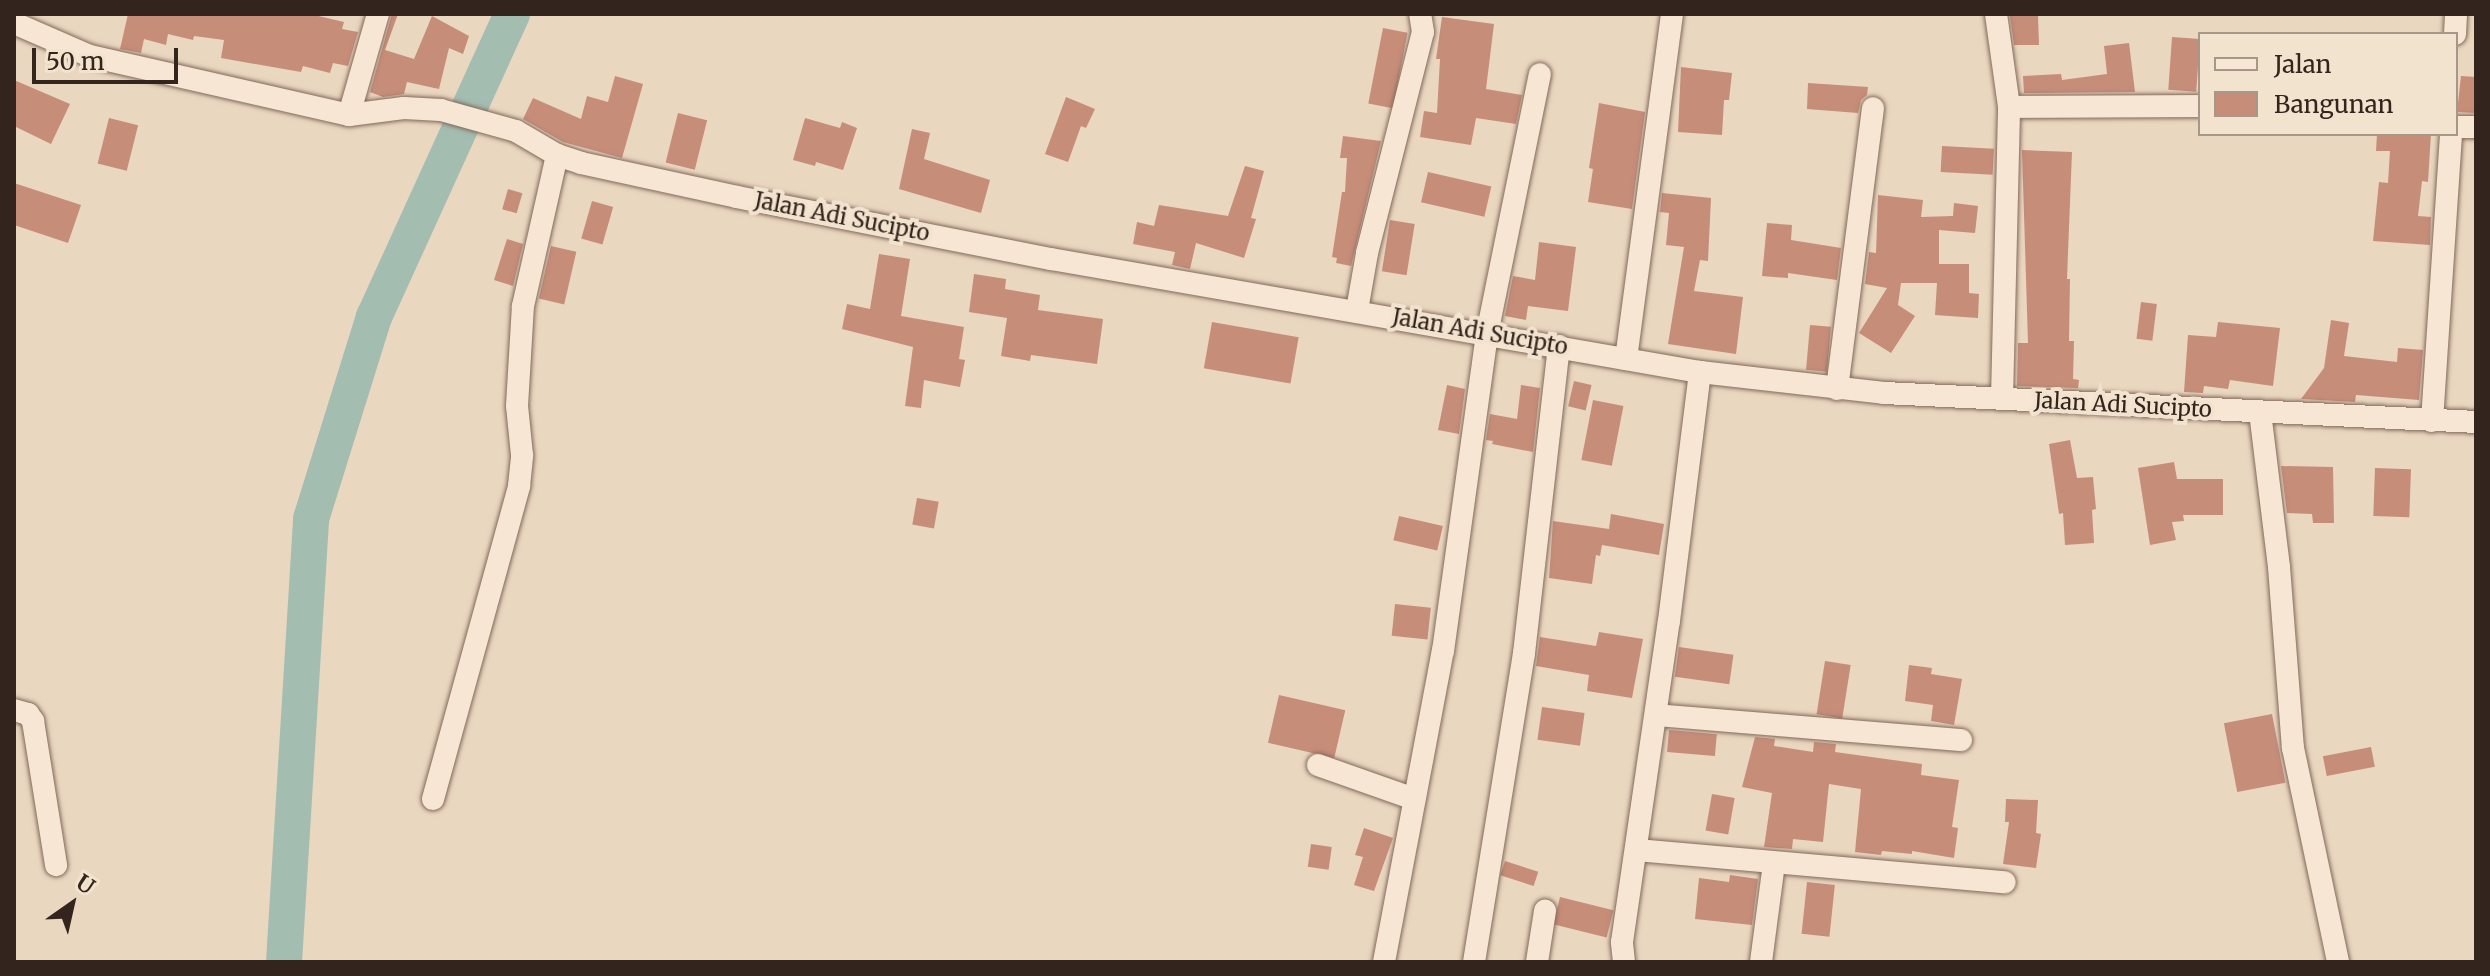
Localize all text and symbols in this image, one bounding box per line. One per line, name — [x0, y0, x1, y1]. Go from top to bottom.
scale bar — [36, 32, 182, 82]
legend — [2198, 32, 2458, 136]
text: 50 m — [46, 46, 105, 77]
text: Jalan — [2274, 49, 2331, 80]
text: Bangunan — [2274, 89, 2394, 120]
street label: Jalan Adi Sucipto — [752, 187, 932, 247]
street label: Jalan Adi Sucipto — [1390, 304, 1570, 360]
street label: Jalan Adi Sucipto — [2034, 387, 2212, 423]
north arrow — [32, 864, 112, 944]
text: U — [71, 868, 100, 900]

